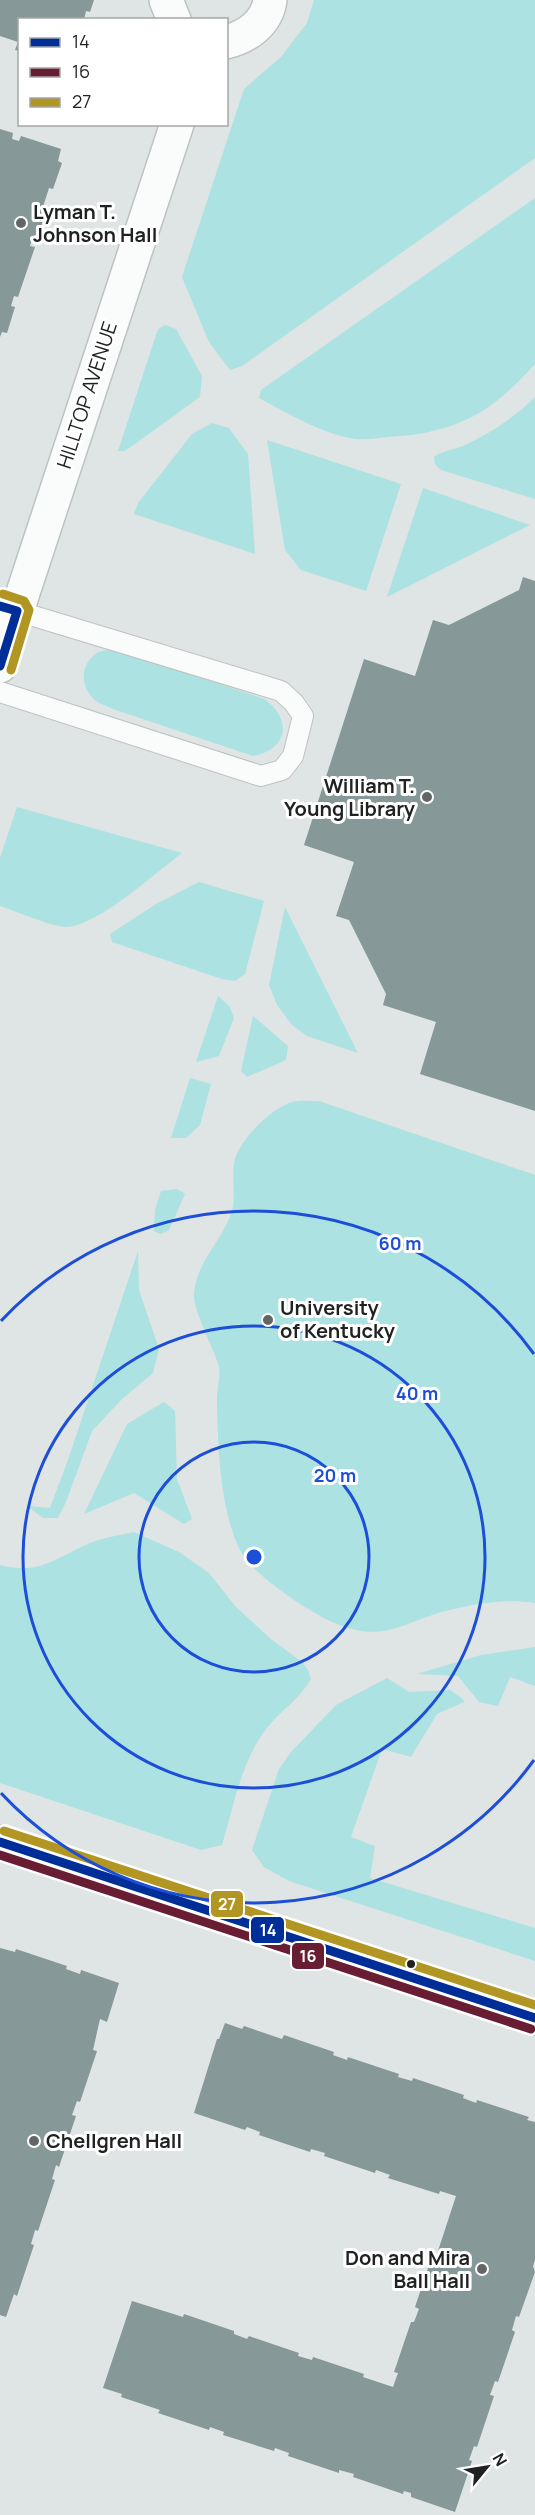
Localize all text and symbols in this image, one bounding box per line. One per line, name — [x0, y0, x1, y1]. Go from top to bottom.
legend — [18, 18, 228, 126]
text: 14 — [72, 29, 90, 53]
text: 16 — [72, 59, 90, 83]
text: 27 — [72, 89, 91, 113]
place label: Lyman T. Johnson Hall — [33, 198, 157, 248]
marker: Lyman T. Johnson Hall — [14, 216, 28, 230]
street label: HILLTOP AVENUE — [50, 318, 123, 472]
place label: William T. Young Library — [284, 772, 416, 822]
marker: William T. Young Library — [420, 790, 434, 804]
text: 60 m — [379, 1231, 421, 1255]
place label: University of Kentucky — [280, 1294, 396, 1344]
marker: University of Kentucky — [261, 1313, 275, 1327]
text: 40 m — [396, 1381, 438, 1405]
text: 20 m — [314, 1463, 356, 1487]
centre of rings — [244, 1547, 264, 1567]
line badge: 27 — [210, 1890, 244, 1918]
text: 27 — [218, 1893, 236, 1915]
line badge: 14 — [250, 1916, 285, 1944]
text: 14 — [260, 1919, 276, 1941]
line badge: 16 — [291, 1942, 325, 1970]
text: 16 — [300, 1945, 317, 1967]
unlabelled marker — [405, 1958, 417, 1970]
place label: Chellgren Hall — [46, 2127, 182, 2154]
marker: Chellgren Hall — [27, 2134, 41, 2148]
place label: Don and Mira Ball Hall — [345, 2244, 470, 2294]
marker: Don and Mira Ball Hall — [475, 2262, 489, 2276]
north arrow — [457, 2437, 517, 2497]
text: N — [488, 2449, 512, 2470]

